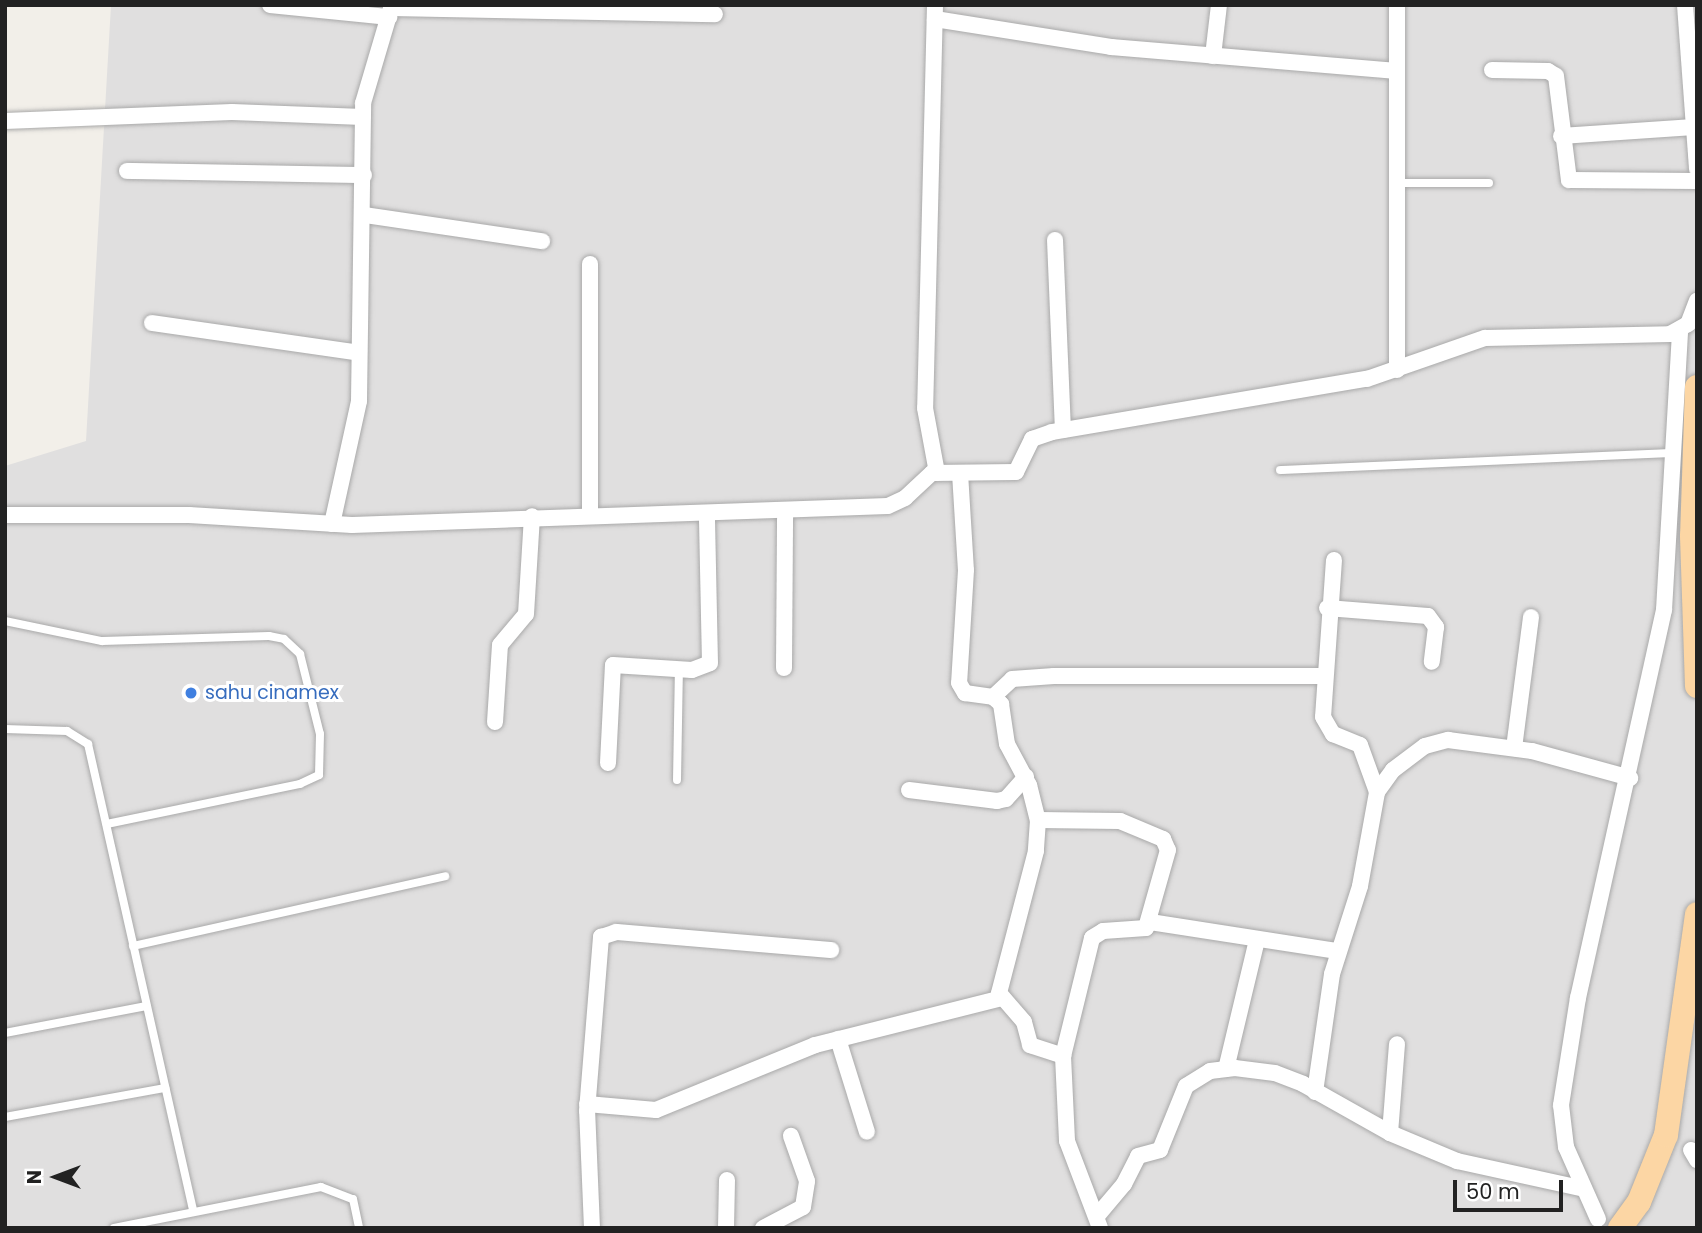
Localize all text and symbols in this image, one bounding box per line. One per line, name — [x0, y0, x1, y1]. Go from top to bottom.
place label: sahu cinamex — [205, 682, 339, 704]
marker: sahu cinamex — [183, 685, 199, 701]
north arrow — [21, 1142, 91, 1212]
scale bar — [1457, 1166, 1567, 1210]
text: N — [21, 1170, 48, 1184]
text: 50 m — [1466, 1177, 1520, 1206]

